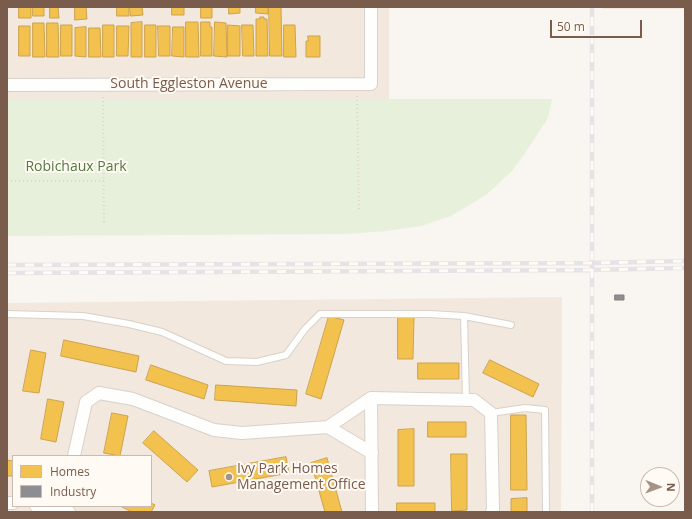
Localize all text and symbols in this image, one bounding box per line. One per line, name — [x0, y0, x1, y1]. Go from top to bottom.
scale bar — [552, 12, 644, 38]
text: 50 m — [557, 18, 585, 35]
street label: South Eggleston Avenue — [110, 76, 268, 92]
park label: Robichaux Park — [25, 159, 127, 175]
legend — [12, 455, 152, 507]
place label: Ivy Park Homes Management Office — [237, 461, 366, 494]
text: Homes — [50, 463, 90, 480]
north arrow — [640, 467, 680, 507]
marker: Ivy Park Homes Management Office — [224, 472, 234, 482]
text: Industry — [50, 483, 96, 500]
text: N — [664, 483, 679, 492]

